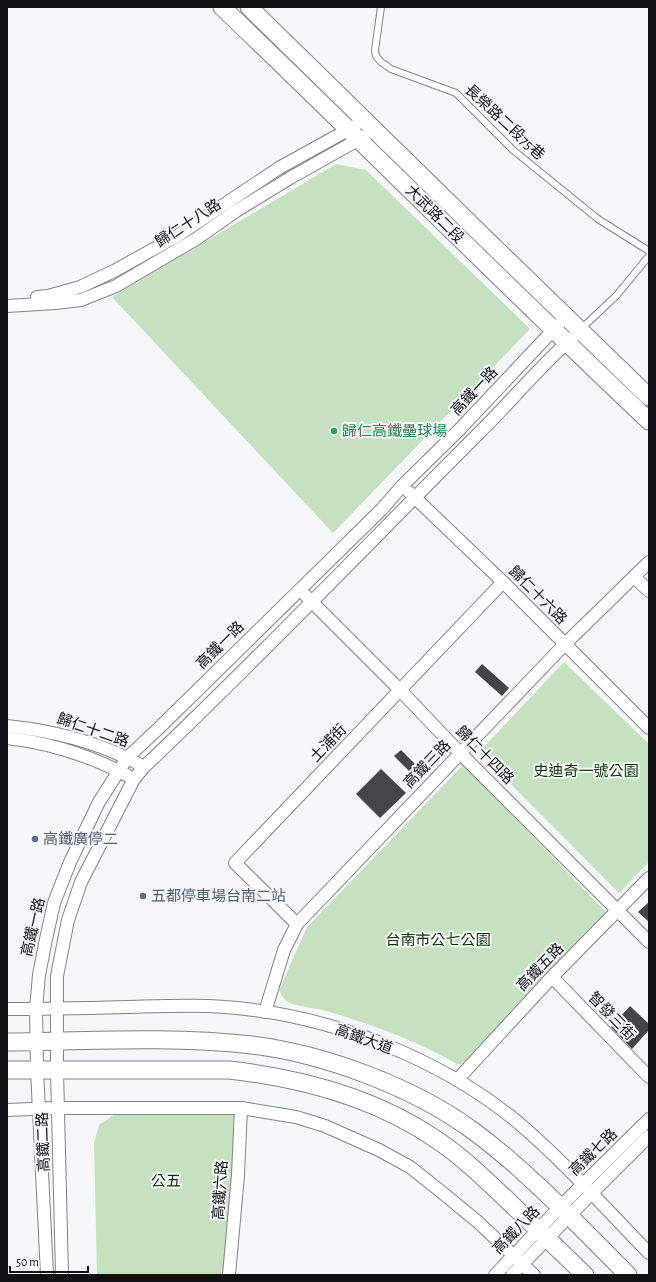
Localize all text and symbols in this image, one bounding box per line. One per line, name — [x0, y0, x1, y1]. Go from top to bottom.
street label: 長榮路二段75巷 — [462, 81, 548, 163]
street label: 大武路二段 — [403, 182, 467, 246]
street label: 歸仁十八路 — [152, 196, 224, 250]
street label: 高鐵一路 — [448, 364, 500, 418]
place label: 歸仁高鐵壘球場 — [342, 423, 447, 439]
marker: 歸仁高鐵壘球場 — [329, 426, 339, 436]
street label: 歸仁十六路 — [506, 563, 570, 627]
street label: 高鐵一路 — [193, 618, 247, 672]
street label: 歸仁十二路 — [55, 710, 131, 750]
street label: 土浦街 — [306, 721, 349, 765]
street label: 歸仁十四路 — [453, 723, 517, 787]
street label: 高鐵三路 — [400, 737, 454, 791]
park label: 史迪奇一號公園 — [533, 762, 639, 779]
place label: 高鐵廣停二 — [43, 831, 118, 847]
marker: 高鐵廣停二 — [30, 834, 40, 844]
place label: 五都停車場台南二站 — [151, 888, 286, 904]
marker: 五都停車場台南二站 — [138, 891, 148, 901]
street label: 高鐵一路 — [18, 896, 48, 958]
park label: 台南市公七公園 — [385, 932, 491, 948]
street label: 高鐵五路 — [513, 940, 567, 994]
street label: 智發三街 — [585, 989, 639, 1043]
street label: 高鐵大道 — [333, 1021, 395, 1057]
street label: 高鐵二路 — [34, 1112, 52, 1172]
street label: 高鐵七路 — [566, 1125, 620, 1179]
street label: 高鐵六路 — [210, 1160, 230, 1220]
park label: 公五 — [151, 1174, 181, 1189]
street label: 高鐵八路 — [489, 1203, 543, 1257]
scale bar — [10, 1248, 88, 1274]
text: 50 m — [16, 1256, 39, 1268]

